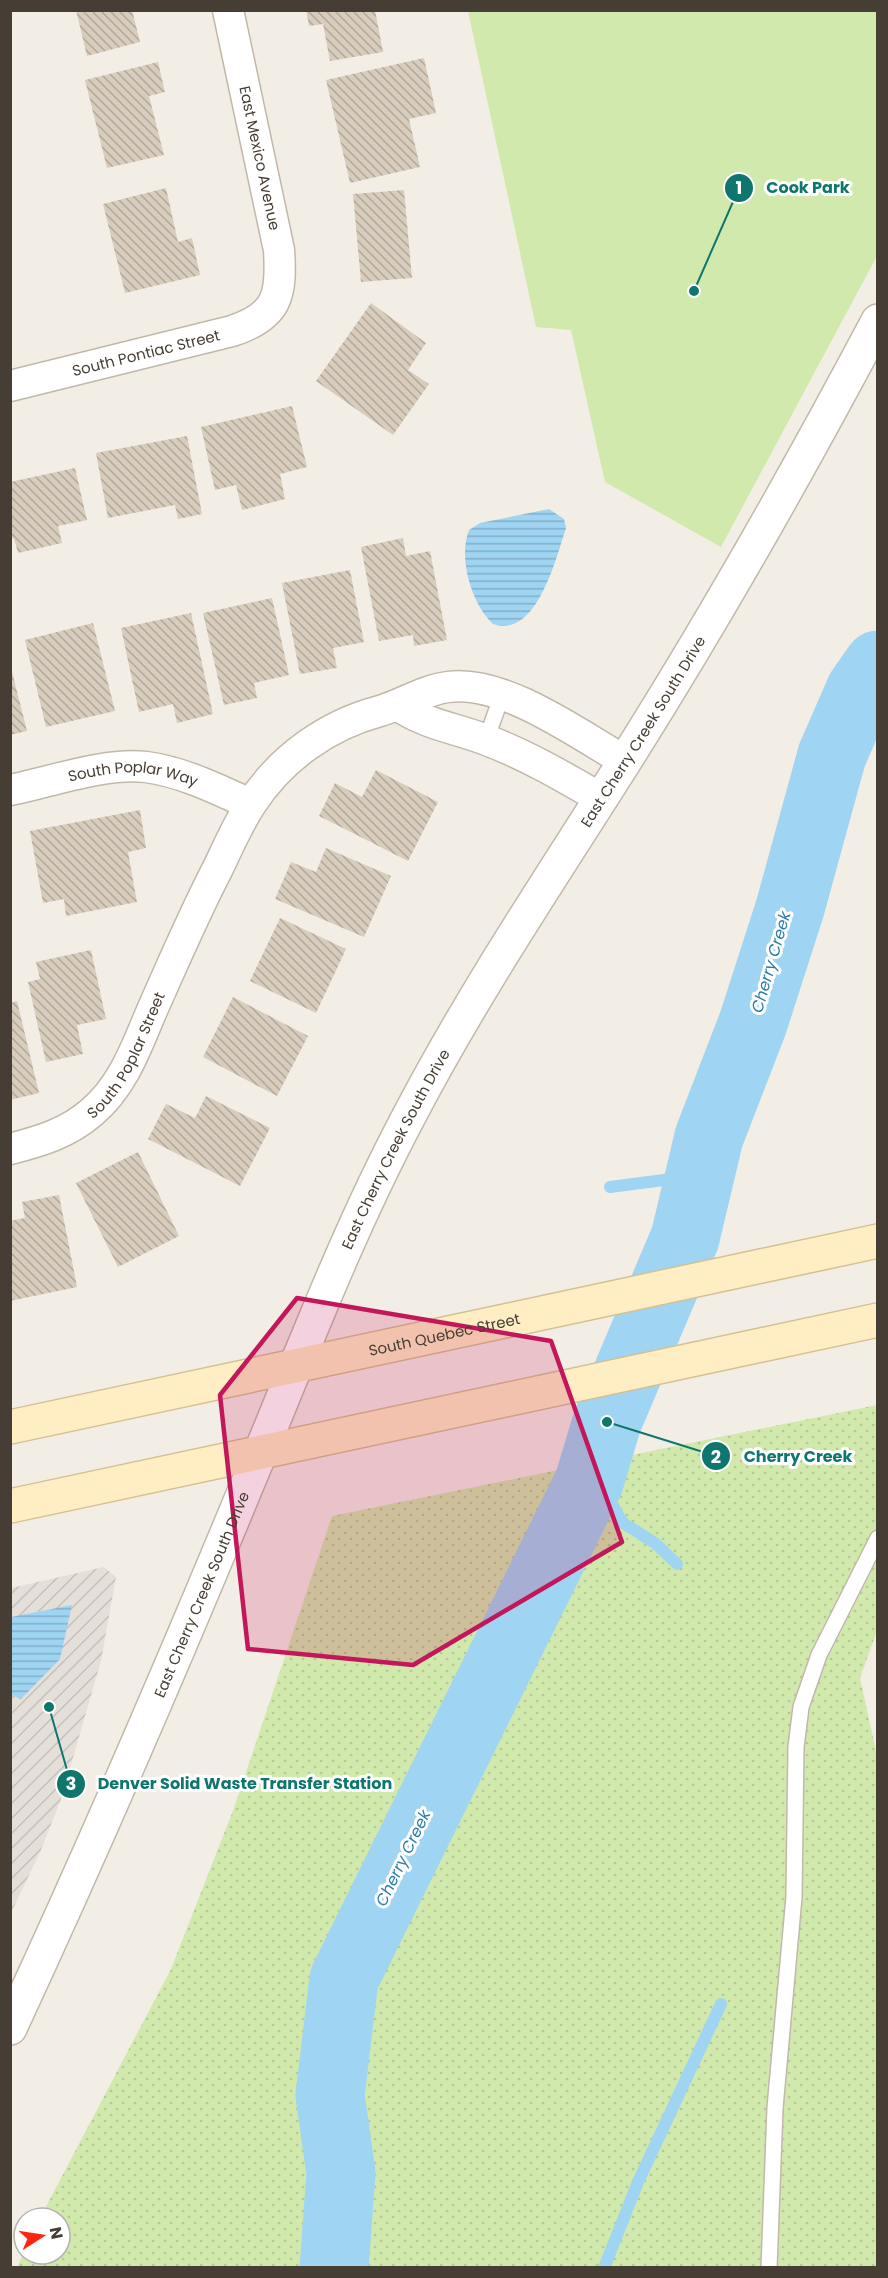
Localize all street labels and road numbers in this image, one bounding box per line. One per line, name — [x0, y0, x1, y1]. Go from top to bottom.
street label: East Mexico Avenue — [234, 84, 286, 232]
street label: South Pontiac Street — [70, 324, 222, 381]
street label: East Cherry Creek South Drive — [575, 632, 710, 831]
street label: South Poplar Way — [66, 756, 202, 791]
street label: South Poplar Street — [82, 988, 169, 1123]
street label: East Cherry Creek South Drive — [336, 1045, 454, 1252]
street label: South Quebec Street — [366, 1308, 522, 1360]
street label: East Cherry Creek South Drive — [148, 1488, 254, 1700]

